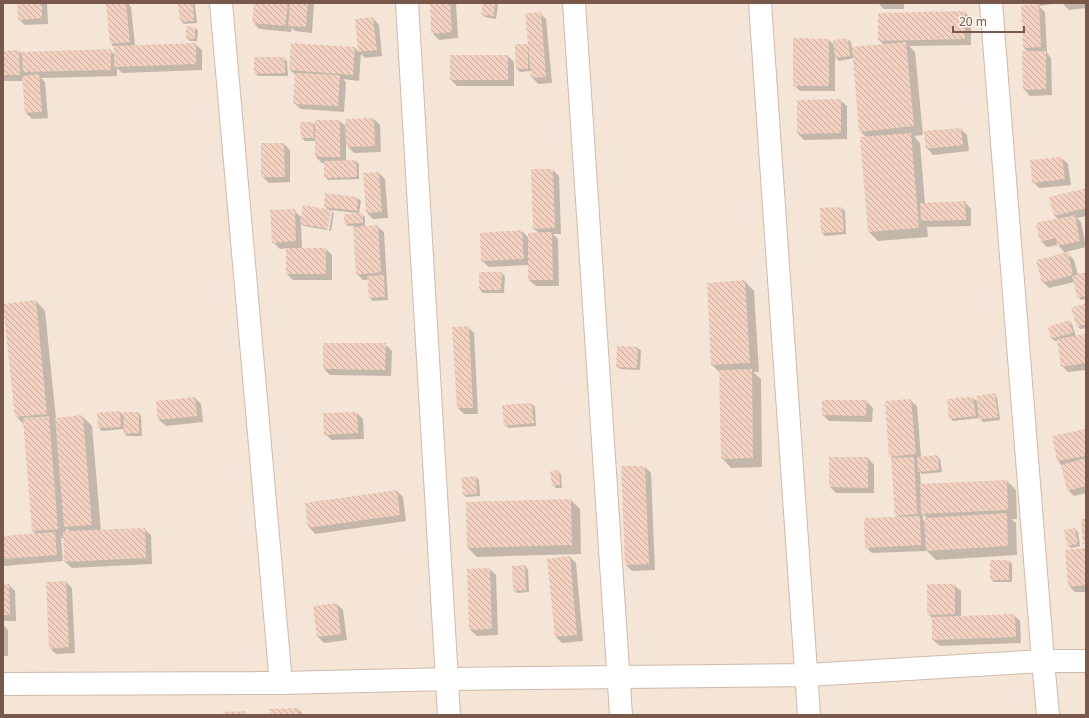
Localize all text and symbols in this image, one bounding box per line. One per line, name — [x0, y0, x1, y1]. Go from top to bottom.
scale bar — [953, 8, 1024, 34]
text: 20 m — [959, 13, 987, 30]

